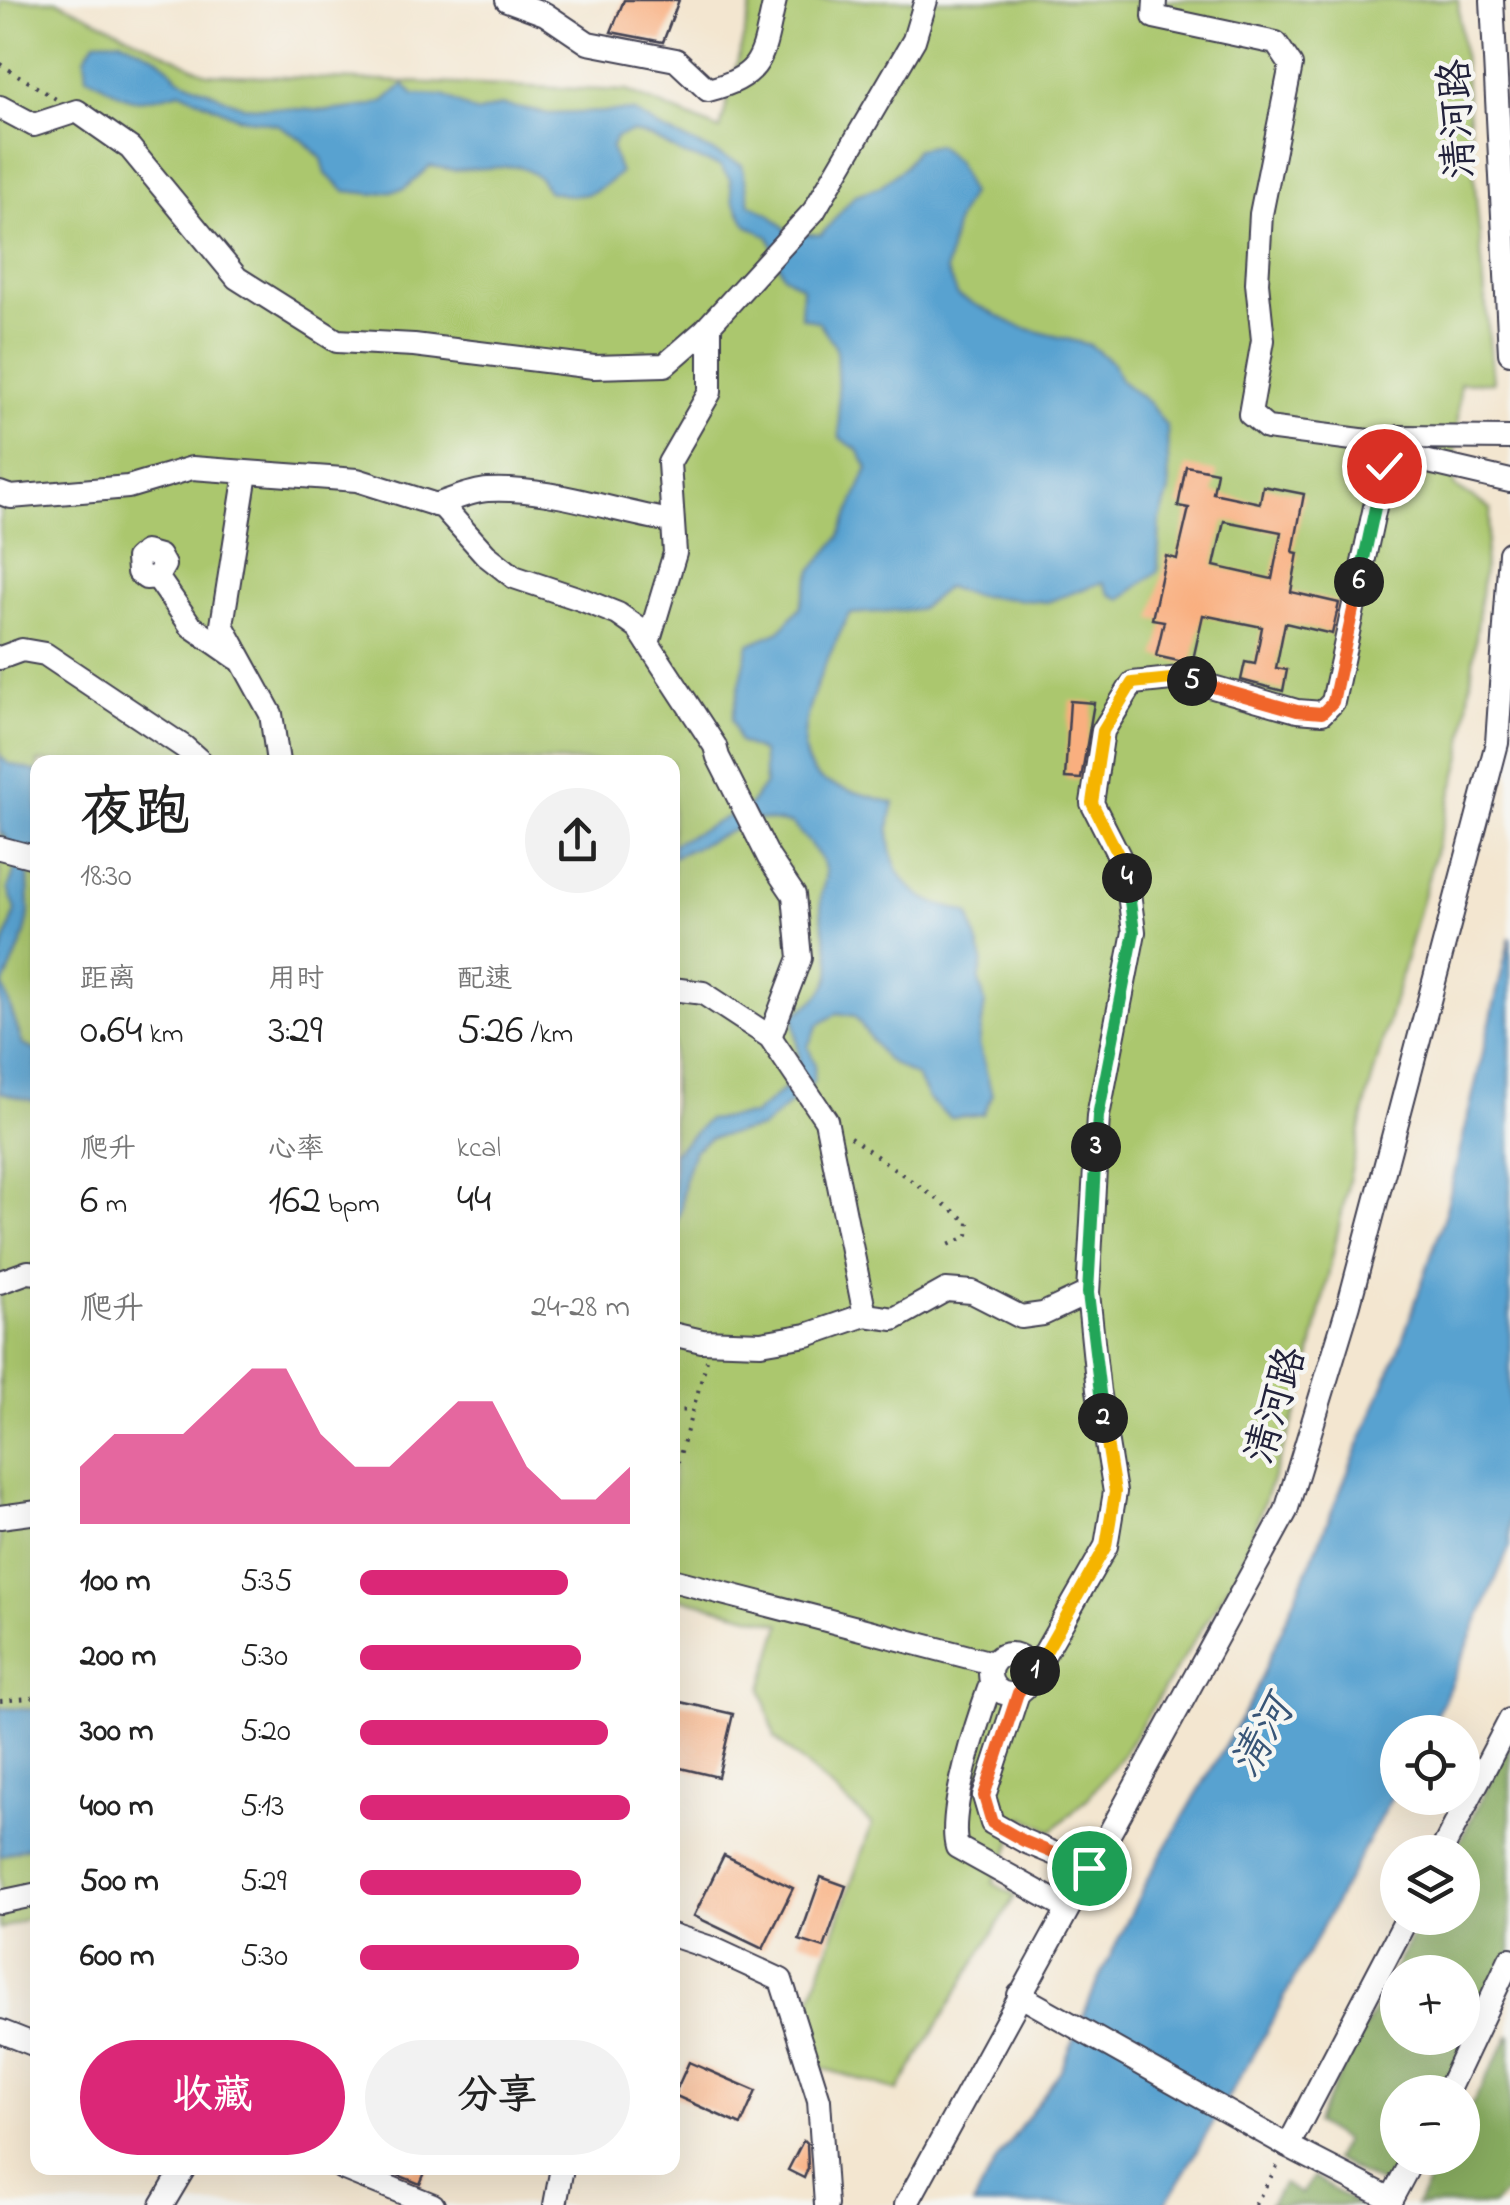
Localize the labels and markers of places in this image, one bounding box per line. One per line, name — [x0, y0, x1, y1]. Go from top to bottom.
pin — [1342, 424, 1427, 509]
pin: 6 — [1334, 557, 1384, 607]
pin: 5 — [1167, 656, 1217, 706]
pin: 4 — [1102, 853, 1152, 903]
pin: 3 — [1071, 1122, 1121, 1172]
pin: 2 — [1078, 1393, 1128, 1443]
pin: 1 — [1010, 1646, 1060, 1696]
pin — [1047, 1826, 1132, 1911]

